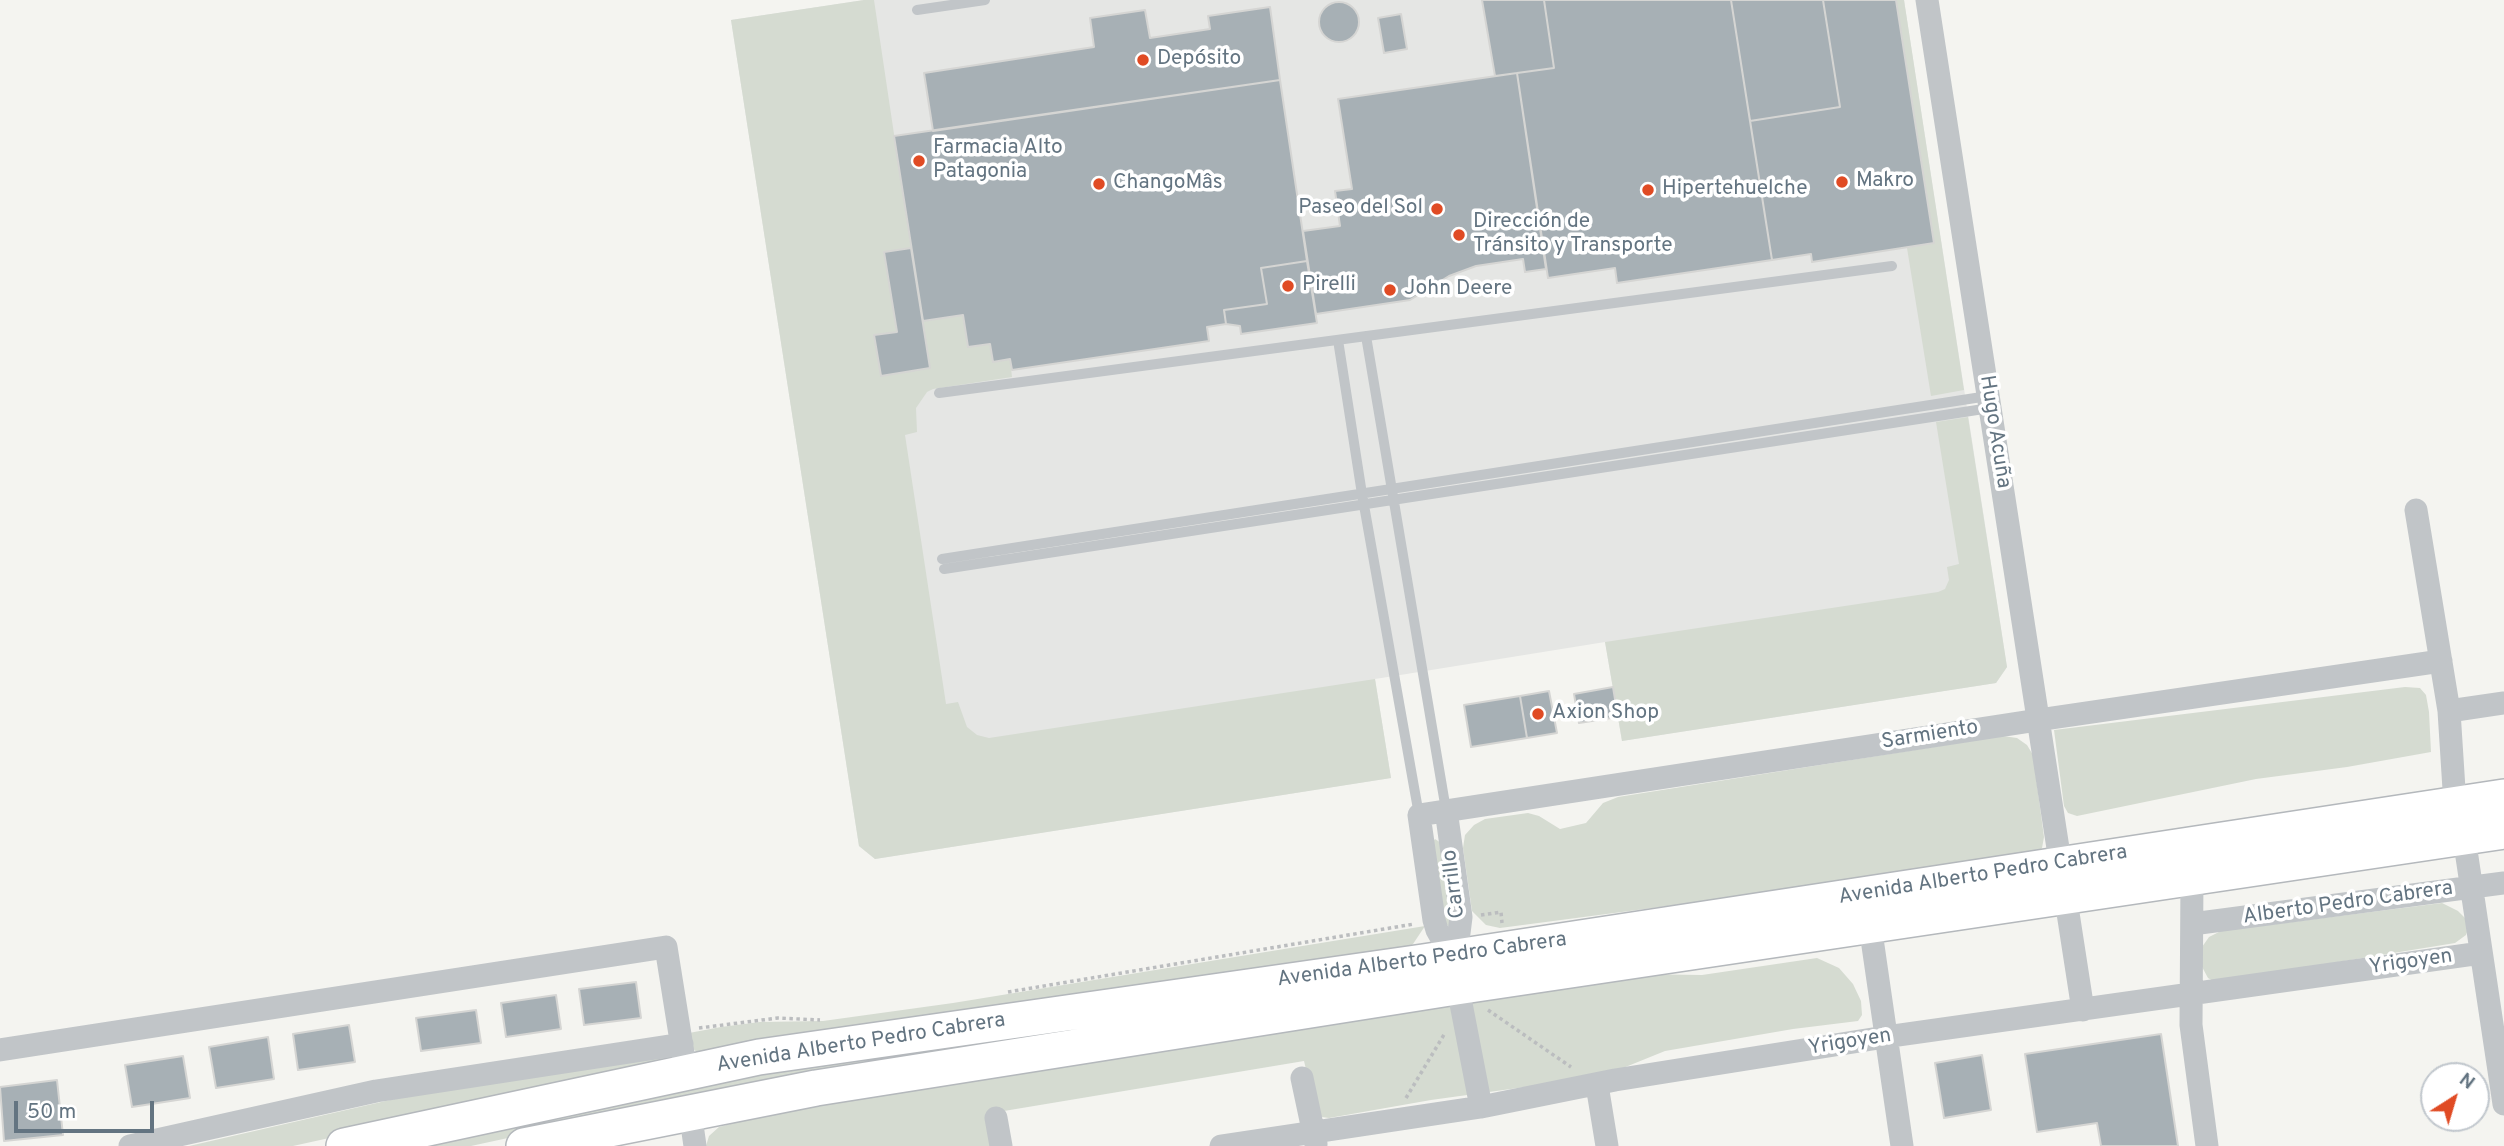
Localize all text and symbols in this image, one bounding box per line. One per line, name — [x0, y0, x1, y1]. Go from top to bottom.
place label: Depósito — [1157, 47, 1241, 73]
marker: Depósito — [1135, 52, 1151, 68]
place label: Farmacia Alto Patagonia — [933, 136, 1063, 186]
marker: Farmacia Alto Patagonia — [911, 153, 927, 169]
place label: Makro — [1856, 169, 1914, 195]
place label: ChangoMâs — [1113, 171, 1223, 197]
marker: Makro — [1834, 174, 1850, 190]
marker: ChangoMâs — [1091, 176, 1107, 192]
place label: Hipertehuelche — [1662, 177, 1808, 203]
marker: Hipertehuelche — [1640, 182, 1656, 198]
place label: Paseo del Sol — [1298, 196, 1423, 222]
marker: Paseo del Sol — [1429, 201, 1445, 217]
place label: Dirección de Tránsito y Transporte — [1473, 210, 1673, 260]
marker: Dirección de Tránsito y Transporte — [1451, 227, 1467, 243]
place label: Pirelli — [1302, 273, 1356, 299]
place label: John Deere — [1404, 277, 1512, 303]
marker: Pirelli — [1280, 278, 1296, 294]
marker: John Deere — [1382, 282, 1398, 298]
street label: Hugo Acuña — [1973, 374, 2015, 490]
place label: Axion Shop — [1552, 701, 1659, 727]
marker: Axion Shop — [1530, 706, 1546, 722]
street label: Sarmiento — [1880, 716, 1980, 756]
street label: Avenida Alberto Pedro Cabrera — [1837, 841, 2129, 911]
street label: Carrillo — [1438, 848, 1472, 920]
street label: Alberto Pedro Cabrera — [2241, 877, 2455, 931]
street label: Avenida Alberto Pedro Cabrera — [1276, 928, 1568, 994]
street label: Yrigoyen — [2368, 945, 2454, 981]
street label: Avenida Alberto Pedro Cabrera — [715, 1009, 1007, 1079]
street label: Yrigoyen — [1807, 1024, 1893, 1062]
north arrow — [2420, 1062, 2490, 1132]
text: N — [2454, 1068, 2479, 1096]
scale bar — [18, 1086, 158, 1130]
text: 50 m — [27, 1099, 76, 1126]

